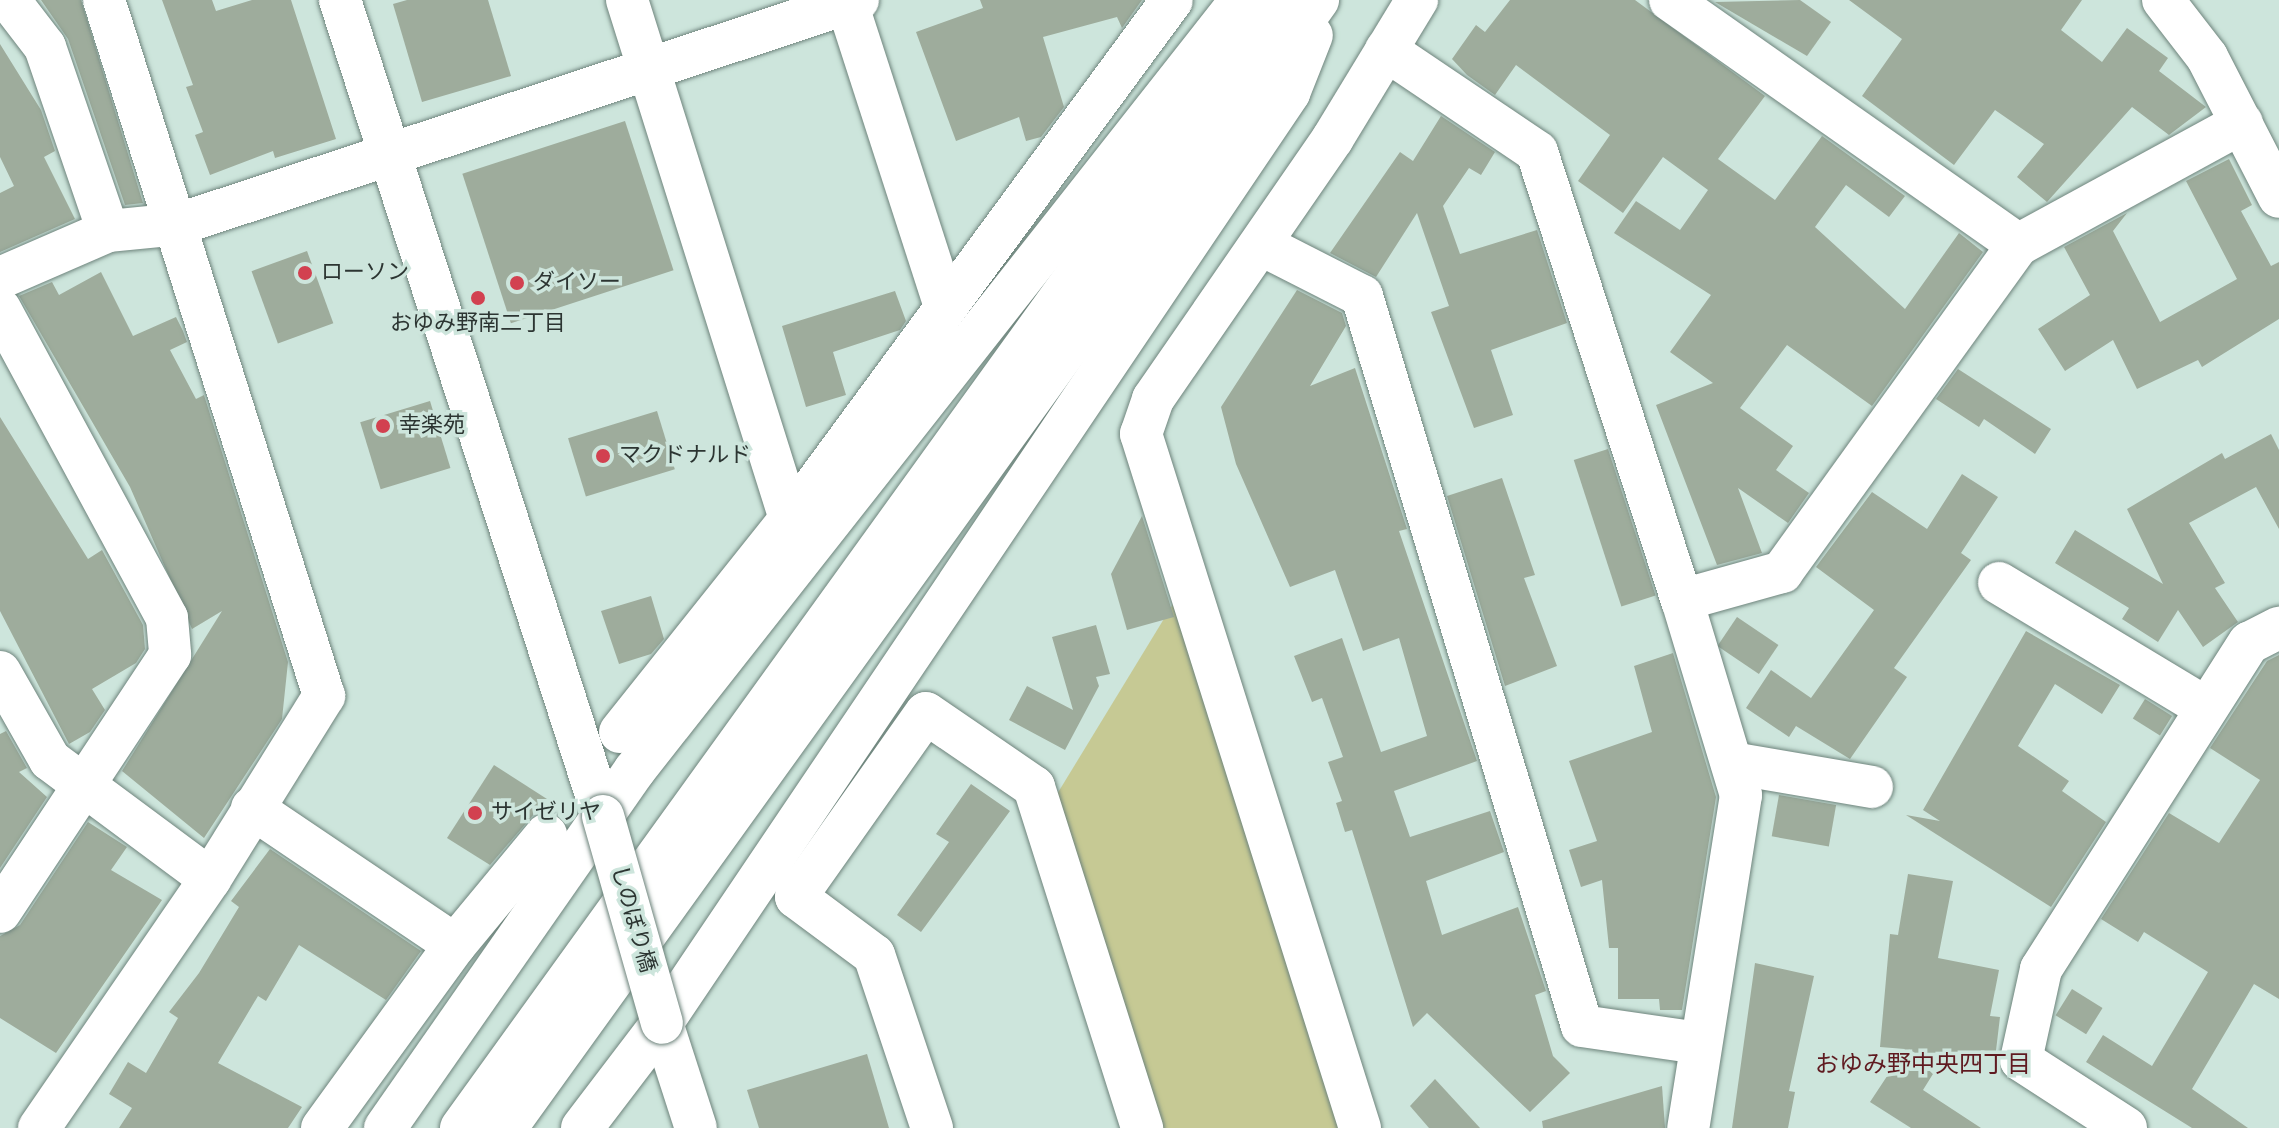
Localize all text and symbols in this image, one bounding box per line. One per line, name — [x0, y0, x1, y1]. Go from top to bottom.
place label: ローソン — [321, 260, 409, 286]
marker: ローソン — [296, 264, 314, 282]
place label: ダイソー — [533, 270, 621, 296]
marker: ダイソー — [508, 274, 526, 292]
marker: おゆみ野南二丁目 — [469, 289, 487, 307]
place label: おゆみ野南二丁目 — [390, 311, 566, 337]
place label: 幸楽苑 — [399, 413, 465, 439]
marker: 幸楽苑 — [374, 417, 392, 435]
place label: マクドナルド — [619, 443, 751, 469]
marker: マクドナルド — [594, 447, 612, 465]
place label: サイゼリヤ — [491, 800, 601, 826]
marker: サイゼリヤ — [466, 804, 484, 822]
street label: しのぼり橋 — [605, 862, 661, 976]
district label: おゆみ野中央四丁目 — [1815, 1051, 2031, 1079]

